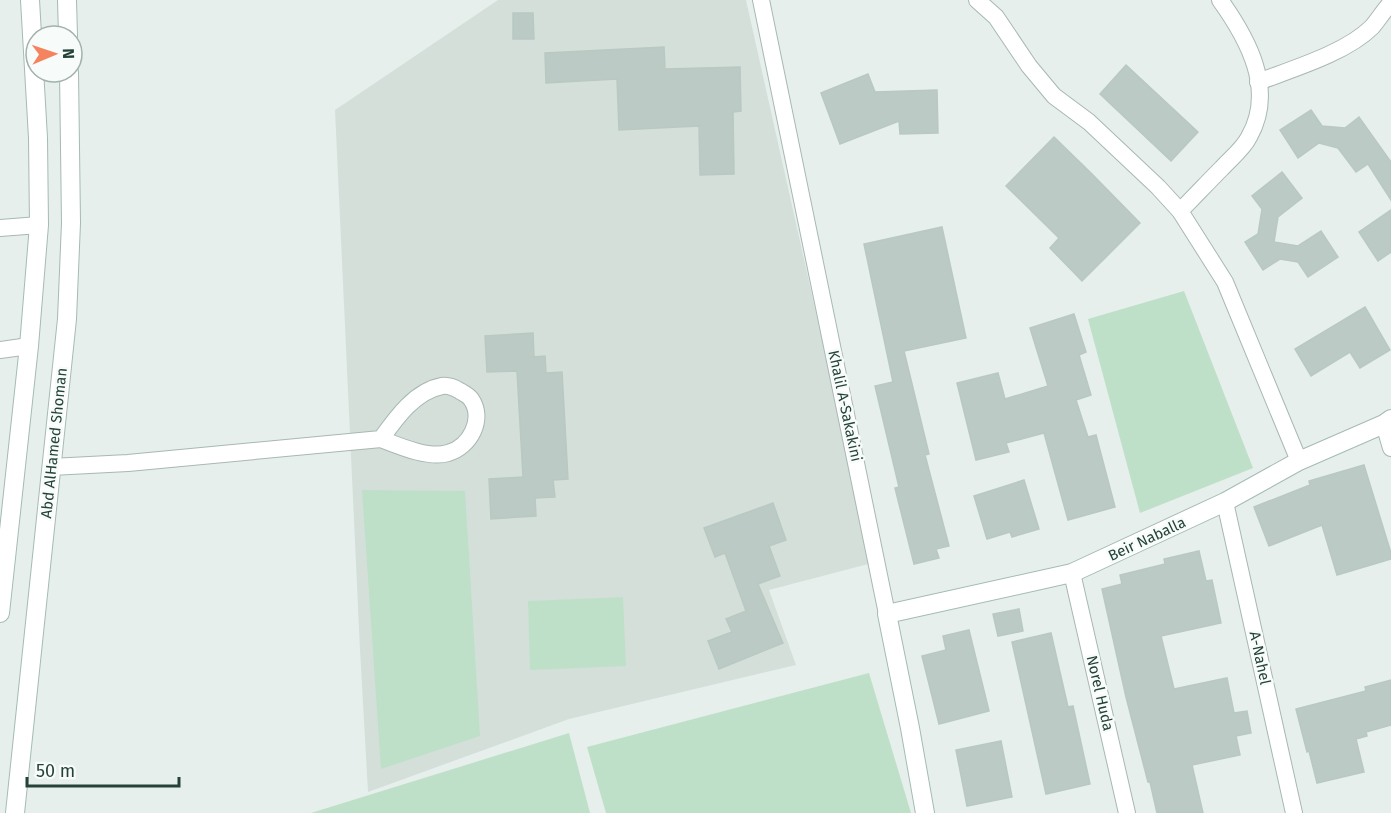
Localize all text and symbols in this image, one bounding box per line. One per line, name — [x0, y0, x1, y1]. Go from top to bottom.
north arrow — [24, 24, 84, 84]
text: N — [59, 48, 78, 59]
street label: Khalil A-Sakakini — [824, 349, 866, 463]
street label: Abd AlHamed Shoman — [37, 367, 71, 519]
street label: Beir Naballa — [1105, 513, 1189, 565]
street label: A-Nahel — [1246, 630, 1275, 687]
street label: Norel Huda — [1083, 653, 1117, 733]
scale bar — [27, 750, 178, 788]
text: 50 m — [36, 760, 75, 782]

